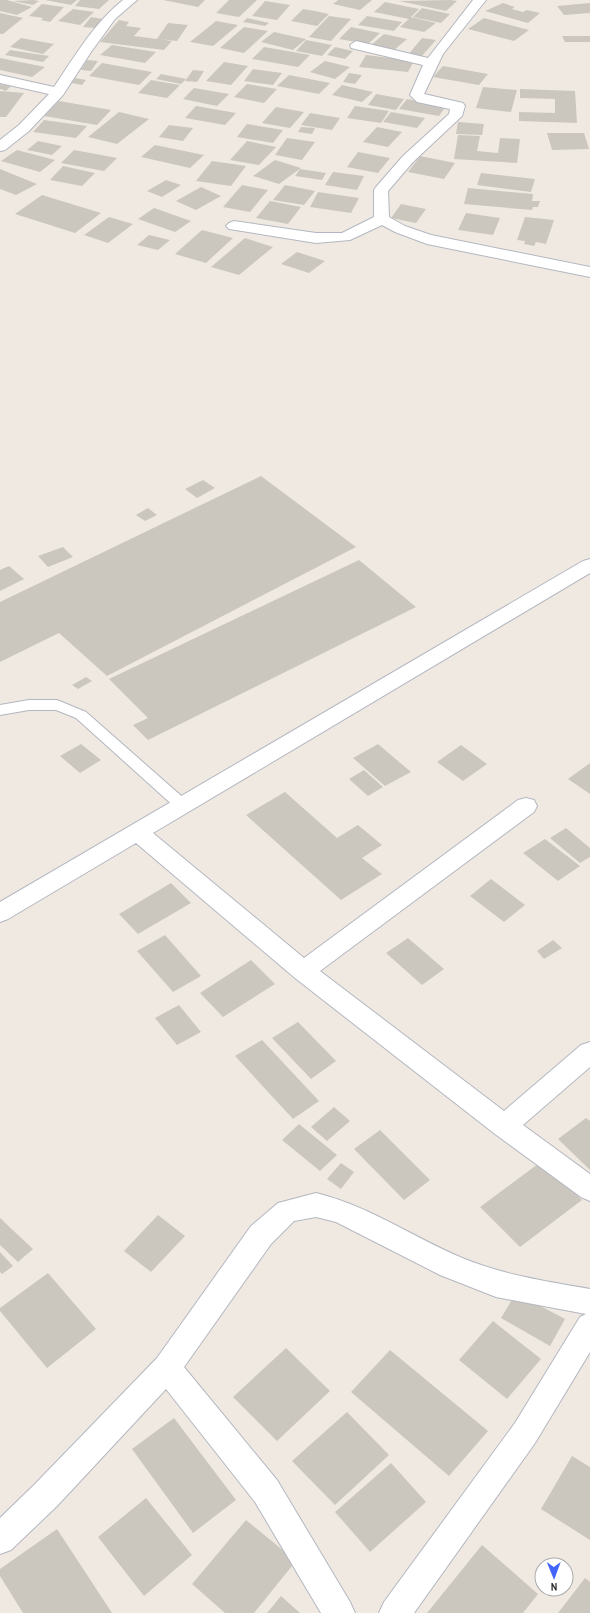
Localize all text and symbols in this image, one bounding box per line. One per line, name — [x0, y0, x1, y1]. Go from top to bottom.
north arrow — [534, 1557, 574, 1597]
text: N — [551, 1580, 558, 1594]

